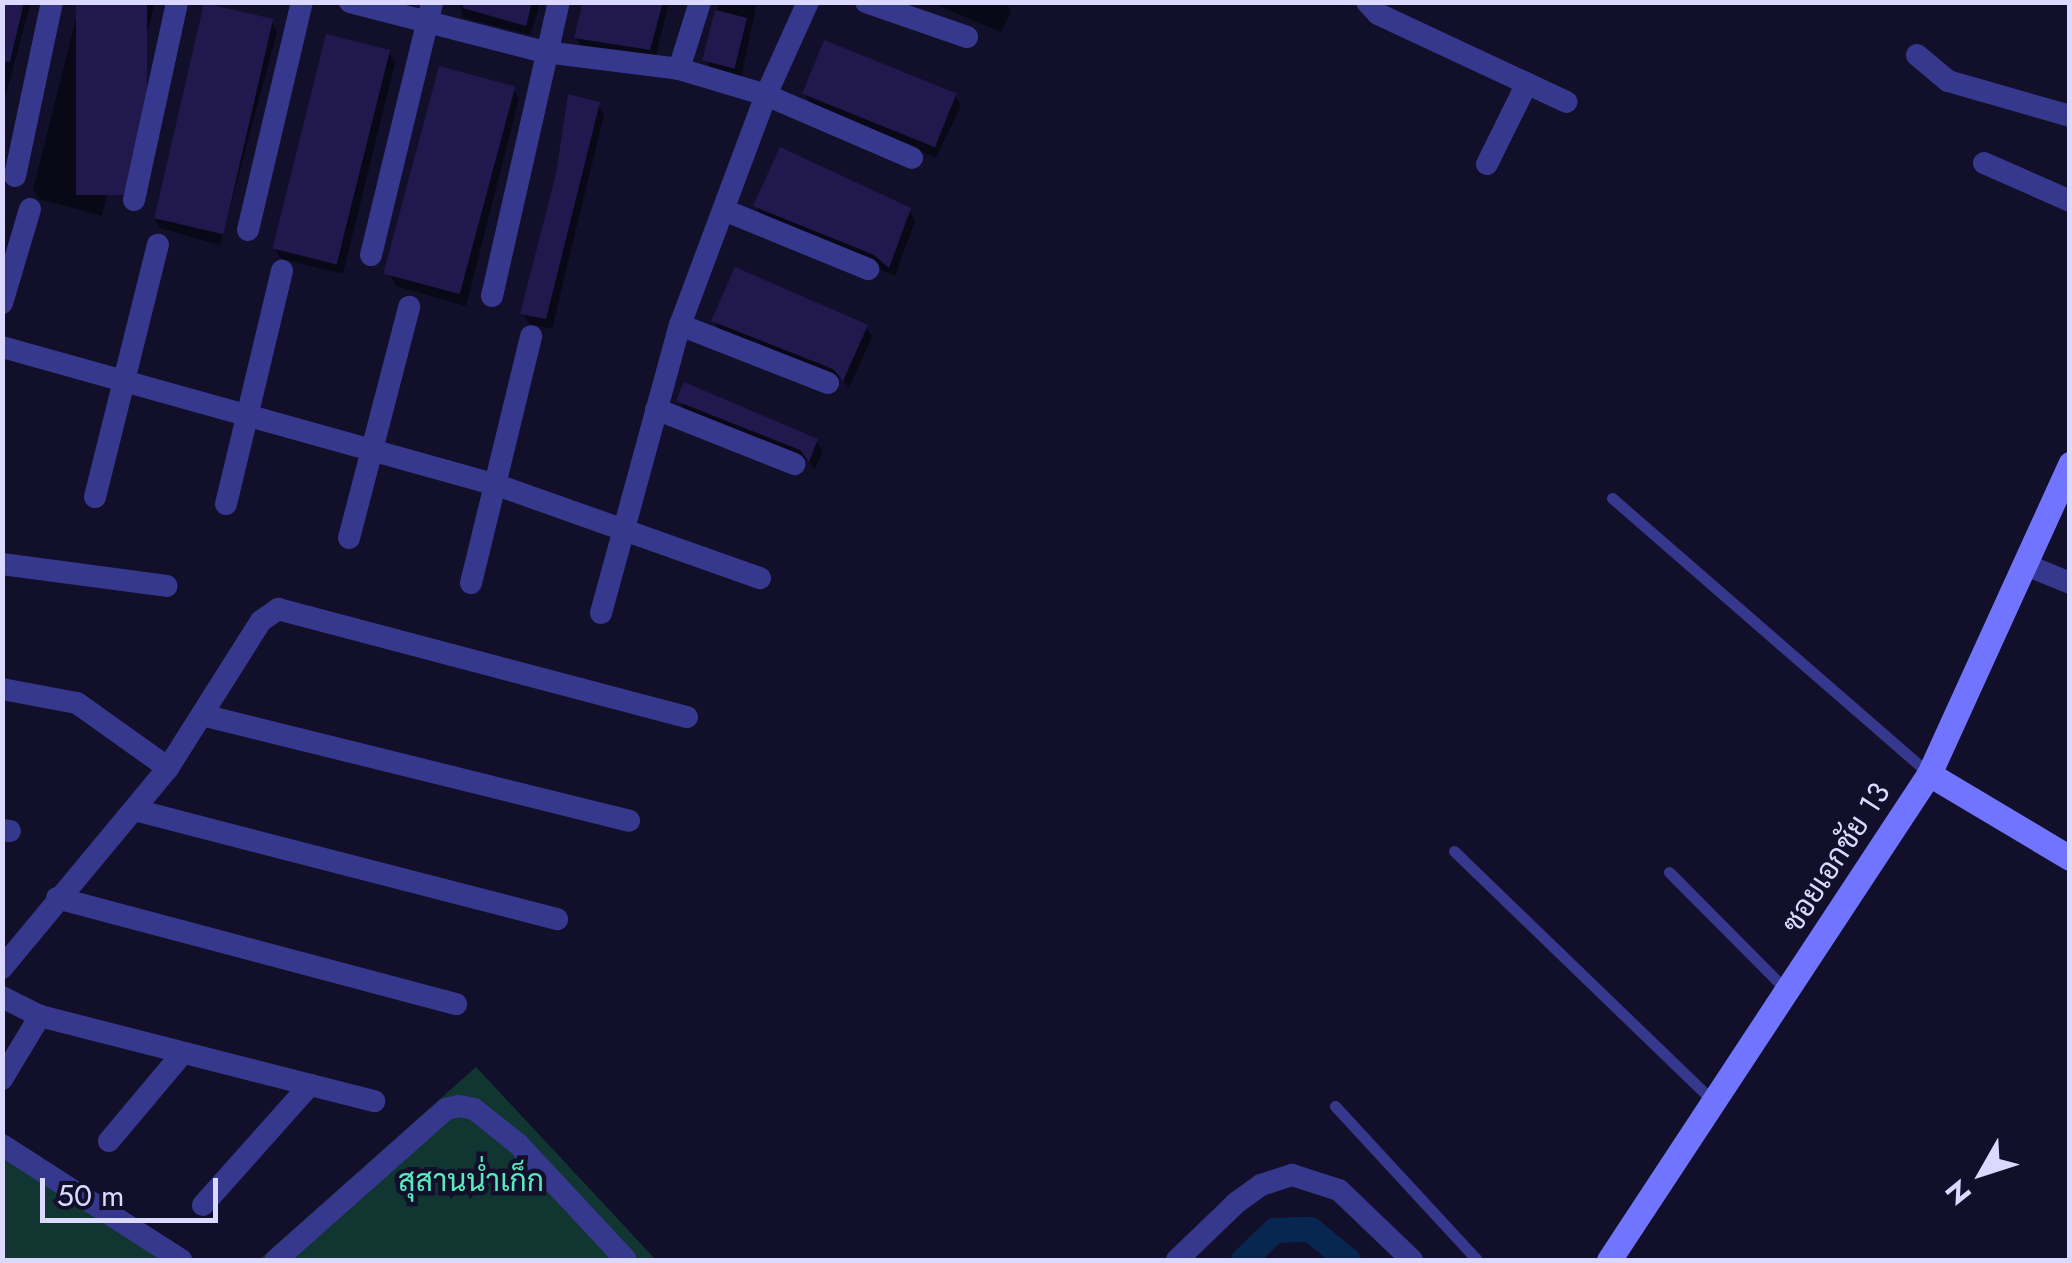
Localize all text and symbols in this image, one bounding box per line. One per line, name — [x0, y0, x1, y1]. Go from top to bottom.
street label: ซอยเอกชัย 13 — [1774, 776, 1898, 940]
north arrow — [1932, 1123, 2032, 1223]
scale bar — [45, 1158, 222, 1220]
park label: สุสานน่ำเก็ก — [398, 1163, 544, 1199]
text: N — [1935, 1171, 1981, 1214]
text: 50 m — [57, 1174, 124, 1217]

